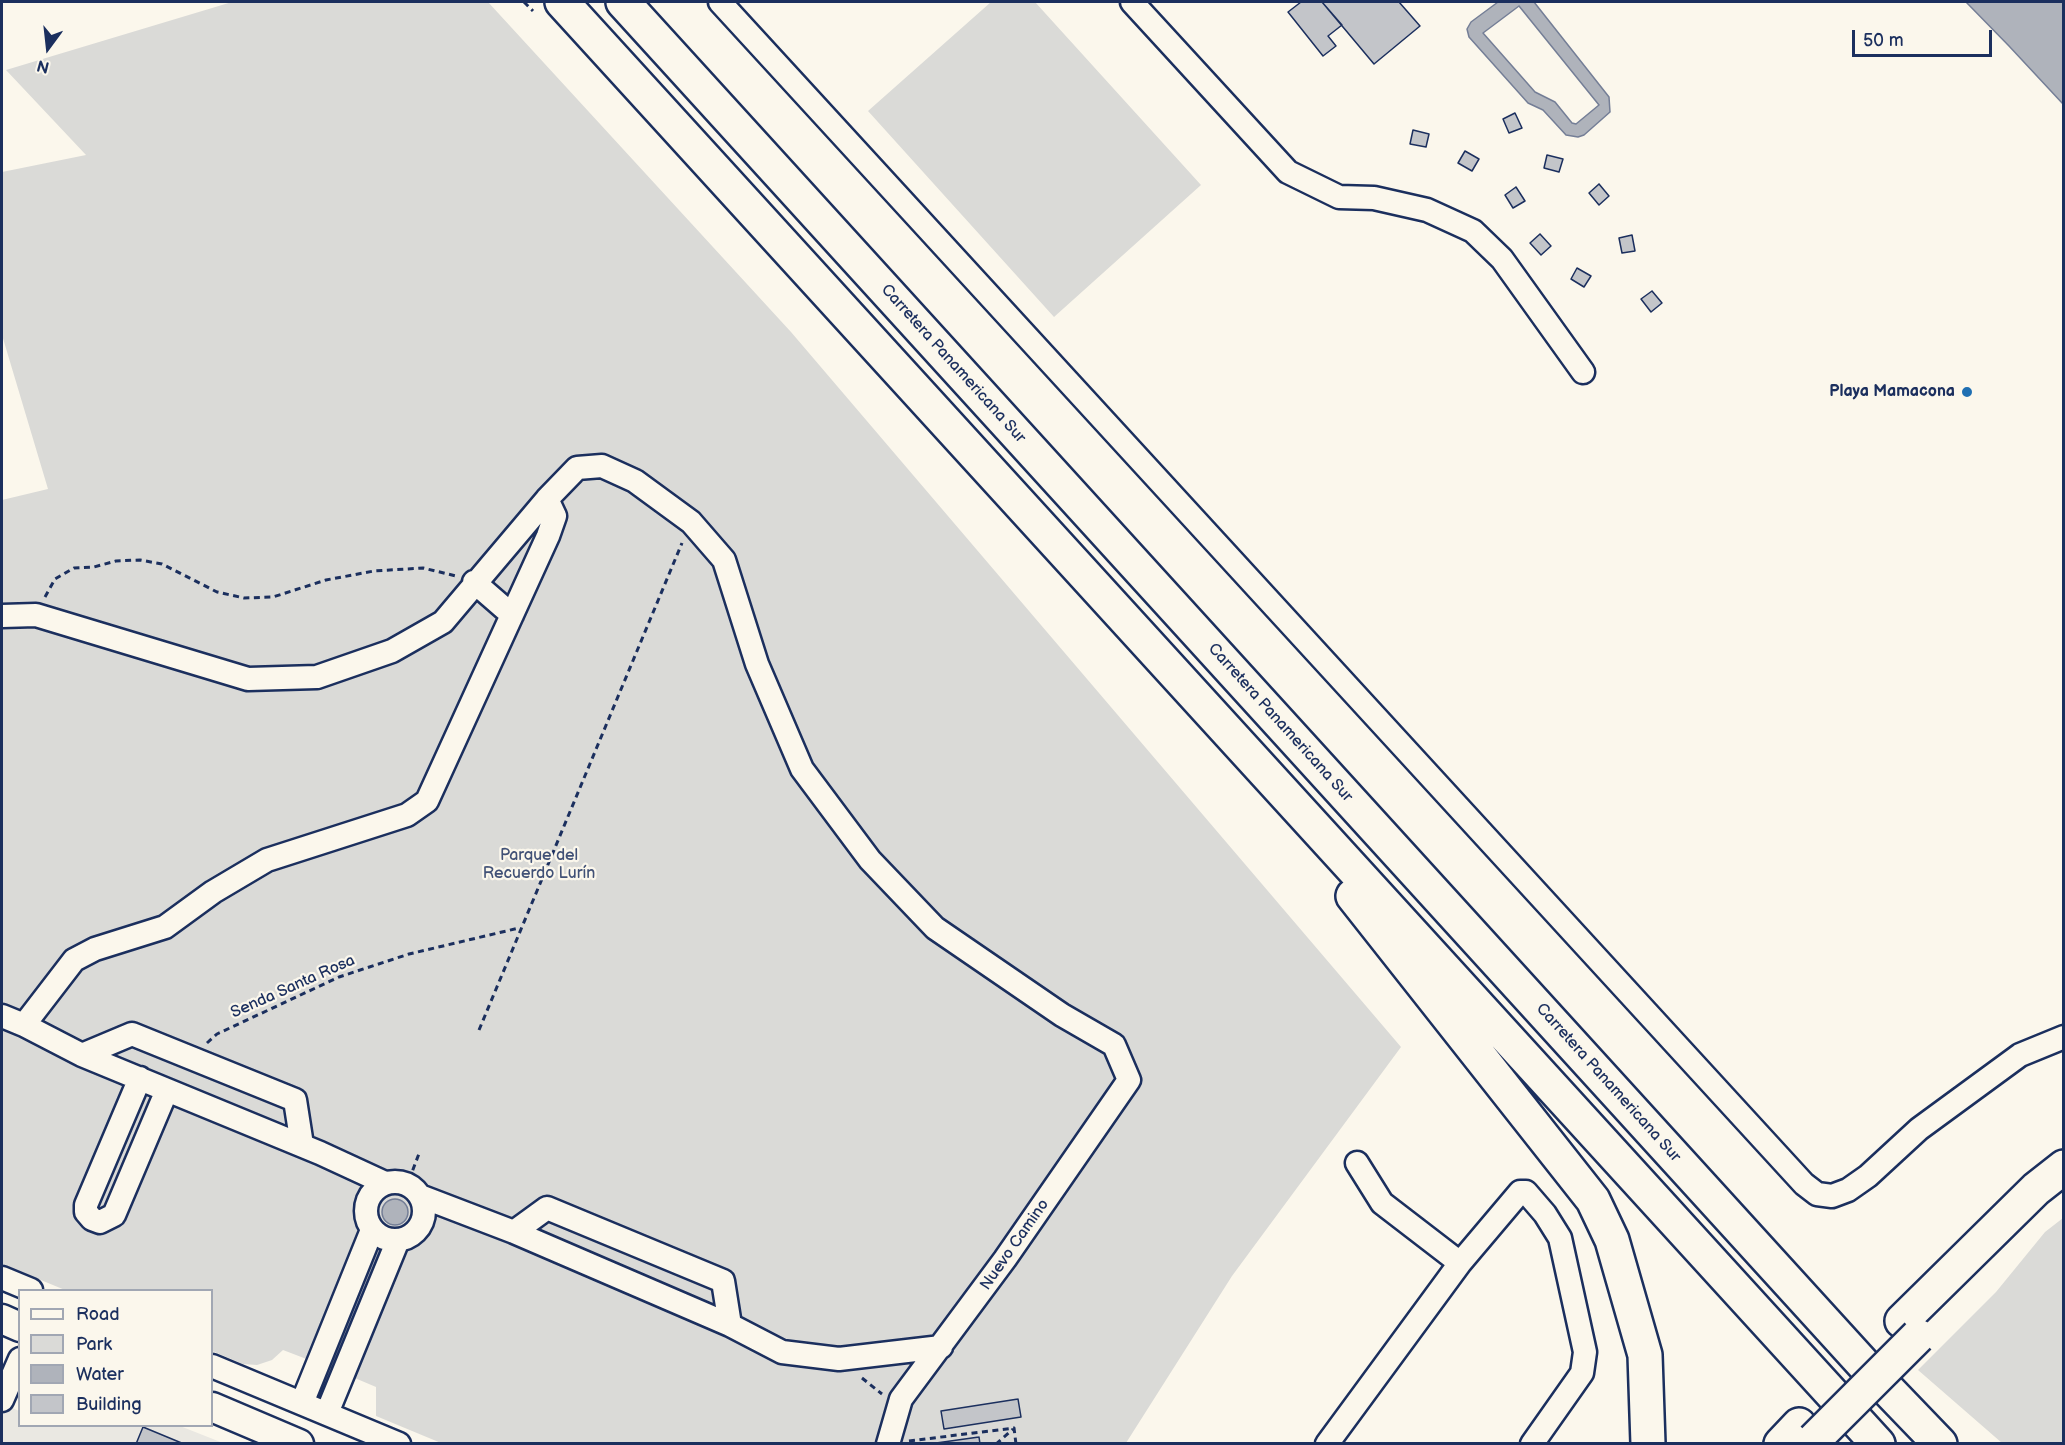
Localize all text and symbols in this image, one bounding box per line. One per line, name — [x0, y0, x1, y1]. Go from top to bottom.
north arrow — [18, 18, 78, 78]
scale bar — [1855, 18, 1994, 56]
text: 50 m — [1863, 30, 1904, 51]
text: N — [35, 55, 51, 77]
street label: Carretera Panamericana Sur — [877, 281, 1029, 447]
place label: Playa Mamacona — [1829, 382, 1955, 402]
marker: Playa Mamacona — [1960, 385, 1974, 399]
street label: Carretera Panamericana Sur — [1204, 640, 1356, 806]
park label: Parque del Recuerdo Lurín — [483, 846, 595, 884]
street label: Senda Santa Rosa — [228, 951, 358, 1023]
street label: Carretera Panamericana Sur — [1532, 1000, 1684, 1166]
street label: Nuevo Camino — [977, 1196, 1053, 1294]
legend — [18, 1289, 213, 1427]
text: Road — [76, 1304, 120, 1325]
text: Park — [76, 1334, 112, 1355]
text: Water — [76, 1364, 124, 1385]
text: Building — [76, 1394, 142, 1415]

